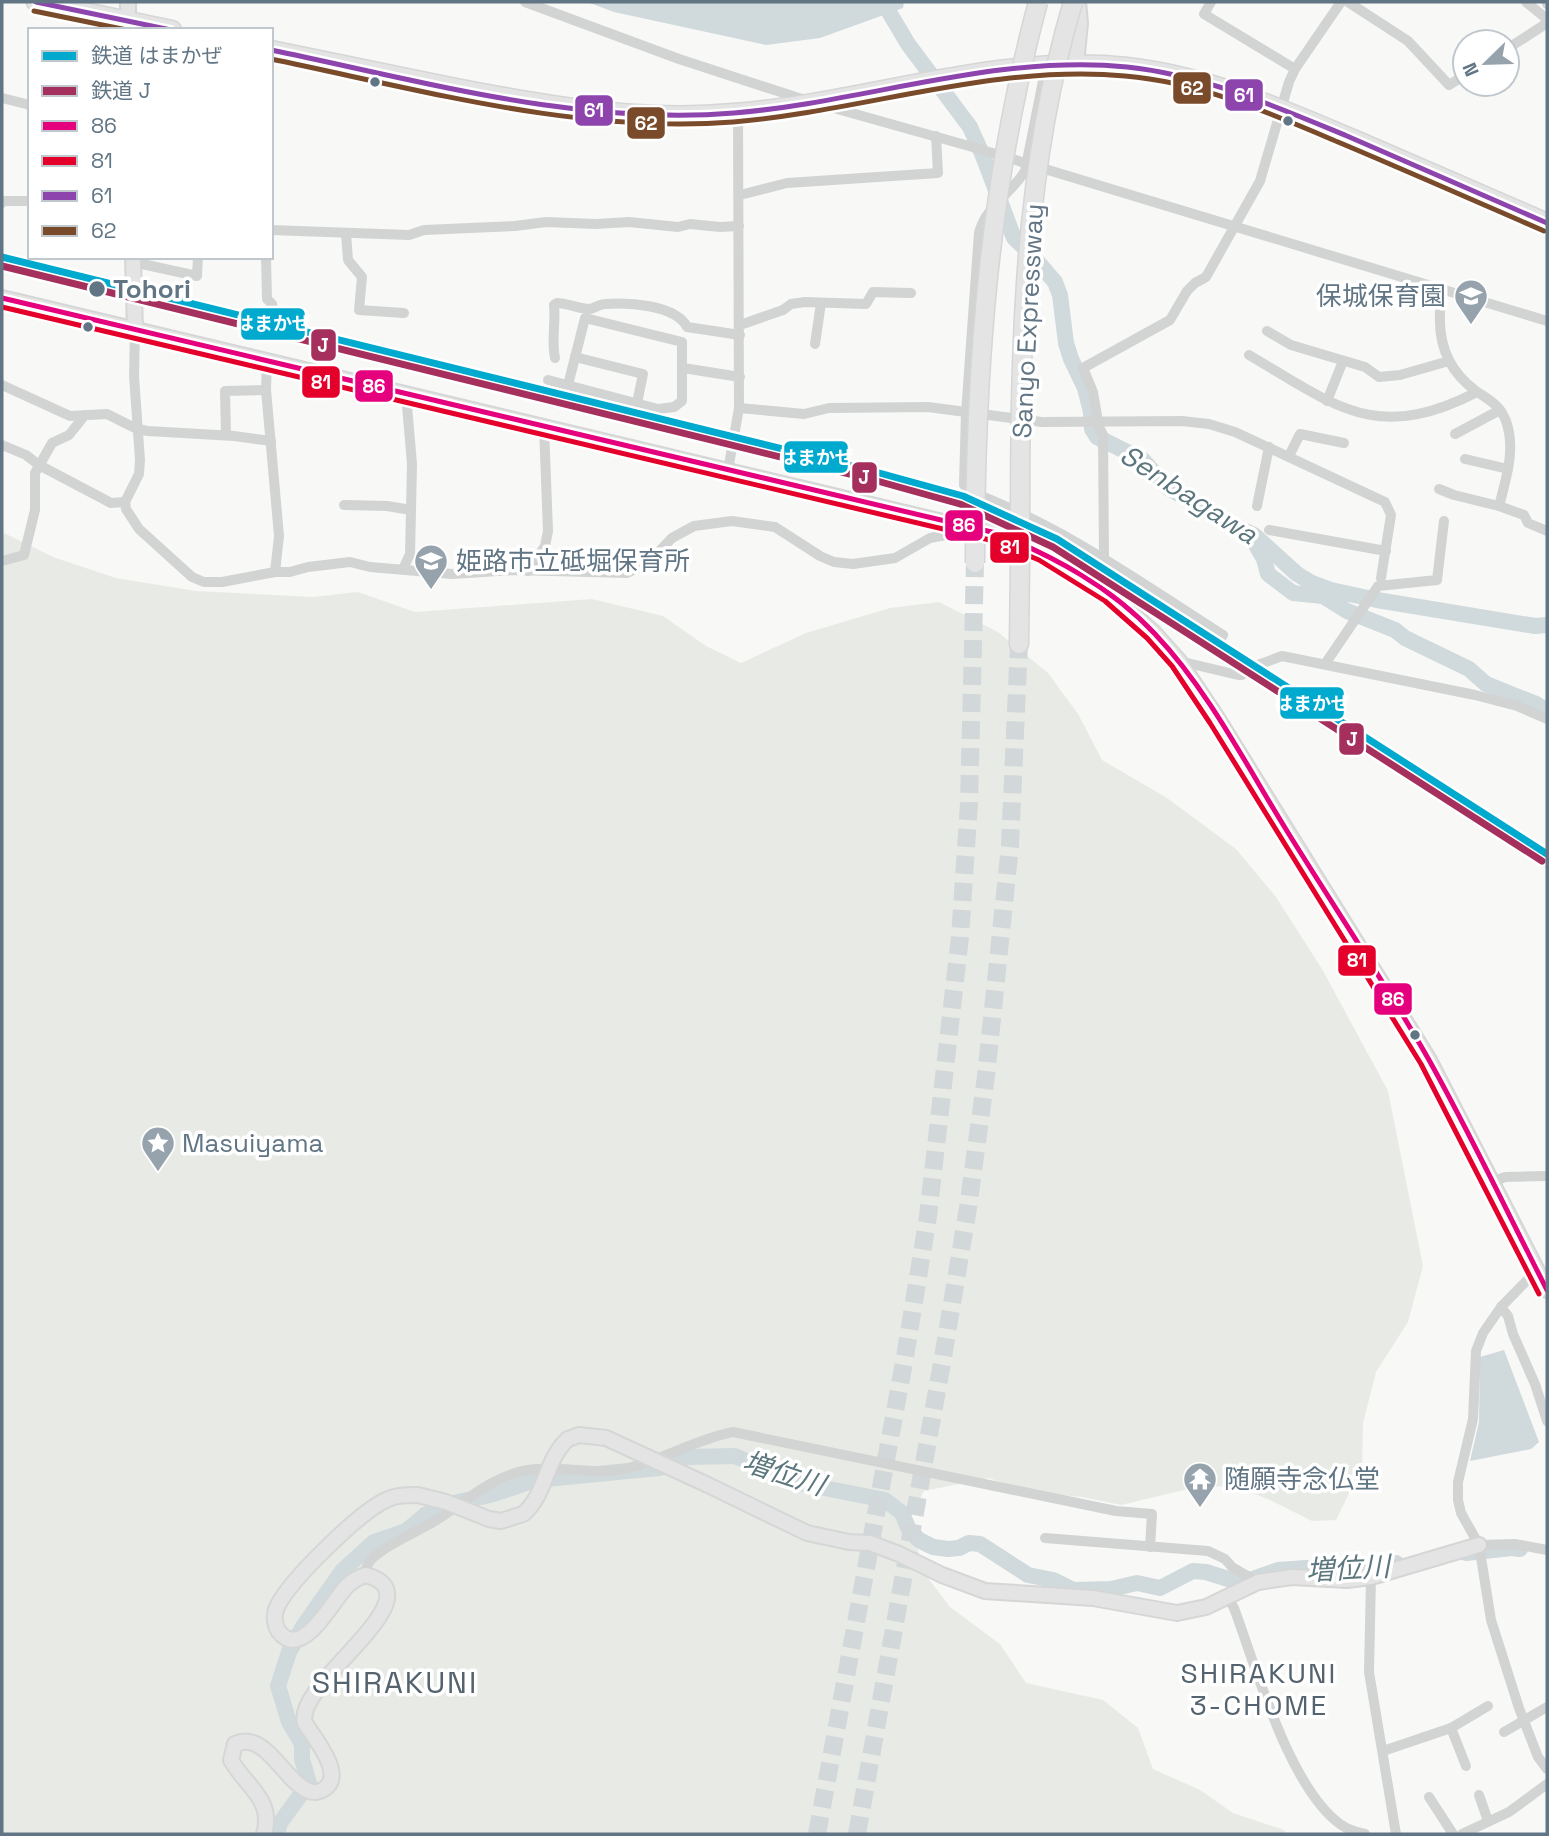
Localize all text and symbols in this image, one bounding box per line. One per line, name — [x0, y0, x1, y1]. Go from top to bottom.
legend — [28, 28, 273, 259]
north arrow — [1451, 28, 1521, 98]
text: 鉄道 はまかぜ — [91, 42, 222, 69]
text: N — [1457, 59, 1485, 80]
line badge: 62 — [1172, 71, 1212, 105]
unlabelled marker — [368, 75, 382, 89]
text: 62 — [1181, 76, 1203, 101]
text: 鉄道 J — [91, 77, 151, 104]
line badge: 61 — [1224, 78, 1264, 112]
text: 61 — [1234, 83, 1254, 108]
line badge: 61 — [574, 94, 614, 127]
text: 61 — [584, 98, 604, 123]
line badge: 62 — [626, 106, 666, 140]
text: 62 — [635, 111, 657, 136]
text: 86 — [91, 112, 117, 139]
unlabelled marker — [1281, 114, 1295, 128]
text: 81 — [91, 147, 113, 174]
text: 61 — [91, 182, 113, 209]
street label: Sanyo Expressway — [1005, 203, 1051, 439]
text: 62 — [91, 217, 116, 244]
place label: Tohori — [113, 272, 191, 306]
school or university icon: 保城保育園 — [1452, 277, 1490, 326]
marker: Tohori — [87, 279, 107, 299]
place label: 保城保育園 — [1316, 279, 1446, 313]
line badge: はまかぜ — [240, 307, 306, 341]
text: はまかぜ — [235, 311, 311, 336]
unlabelled marker — [81, 320, 95, 334]
line badge: J — [310, 328, 337, 362]
text: J — [317, 333, 329, 358]
line badge: 81 — [301, 365, 341, 399]
line badge: 86 — [354, 369, 394, 403]
text: 81 — [311, 370, 331, 395]
text: 86 — [362, 374, 386, 399]
water label: Senbagawa — [1113, 436, 1265, 552]
line badge: はまかぜ — [783, 440, 849, 474]
text: はまかぜ — [778, 445, 854, 470]
line badge: J — [851, 461, 878, 494]
text: J — [858, 465, 870, 490]
line badge: 86 — [944, 509, 984, 542]
text: 86 — [952, 513, 976, 538]
line badge: 81 — [989, 531, 1030, 564]
text: 81 — [1000, 535, 1020, 560]
school or university icon: 姫路市立砥堀保育所 — [412, 542, 450, 591]
place label: 姫路市立砥堀保育所 — [456, 544, 690, 578]
line badge: はまかぜ — [1279, 686, 1345, 720]
text: はまかぜ — [1274, 691, 1350, 716]
line badge: J — [1338, 722, 1365, 756]
text: J — [1346, 727, 1358, 752]
line badge: 81 — [1337, 944, 1377, 977]
text: 81 — [1347, 948, 1367, 973]
line badge: 86 — [1373, 982, 1413, 1016]
text: 86 — [1381, 987, 1405, 1012]
unlabelled marker — [1408, 1028, 1422, 1042]
place icon: Masuiyama — [139, 1124, 177, 1173]
place label: Masuiyama — [182, 1126, 324, 1160]
water label: 増位川 — [738, 1443, 832, 1504]
temple icon: 随願寺念仏堂 — [1181, 1460, 1219, 1509]
place label: 随願寺念仏堂 — [1224, 1462, 1380, 1496]
water label: 増位川 — [1305, 1548, 1394, 1588]
district label: SHIRAKUNI 3-CHOME — [1181, 1655, 1337, 1723]
district label: SHIRAKUNI — [312, 1663, 478, 1702]

